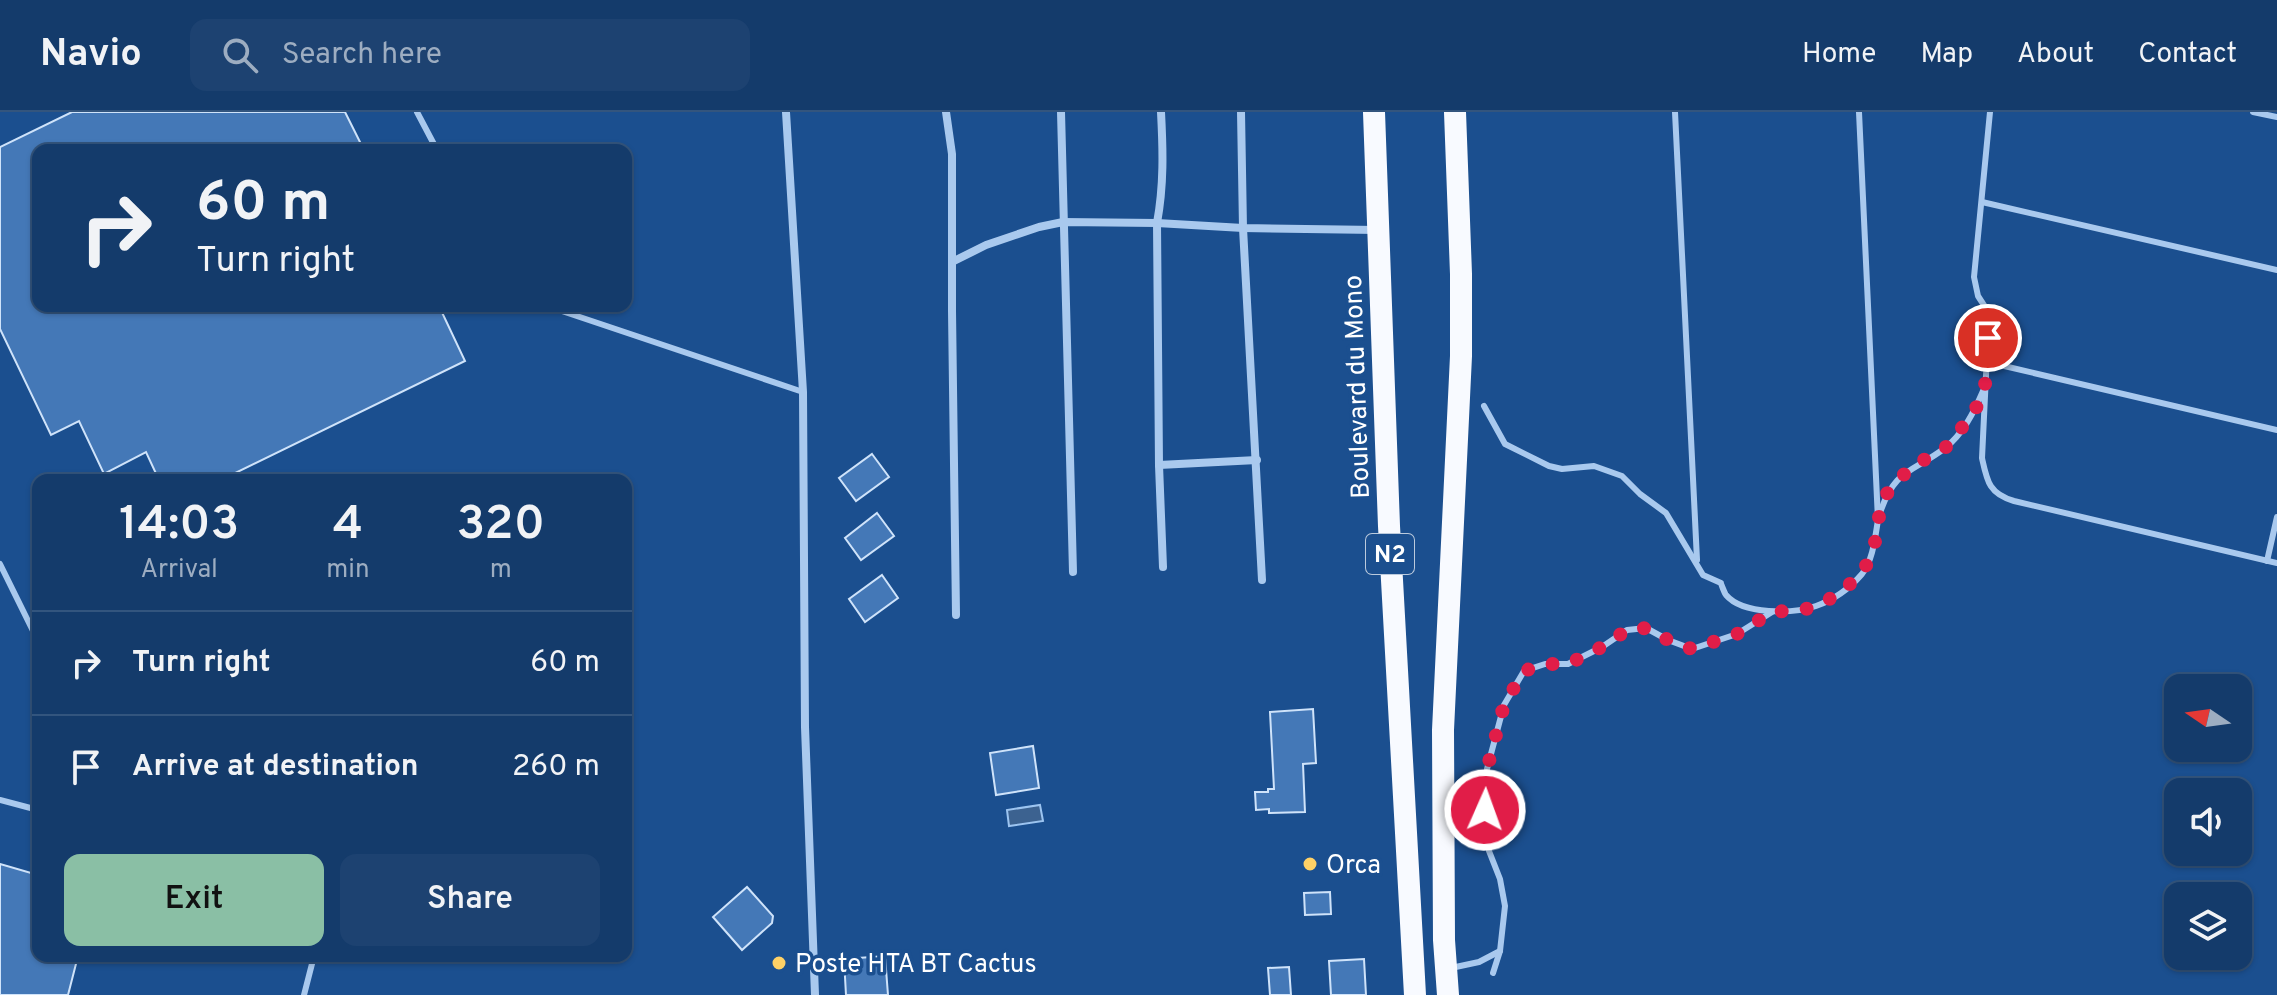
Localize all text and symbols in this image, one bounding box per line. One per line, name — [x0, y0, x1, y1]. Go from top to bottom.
search box — [190, 19, 750, 91]
text: Navio — [40, 31, 142, 80]
icon: search — [218, 33, 262, 77]
text: Search here — [282, 37, 442, 74]
text: Home — [1802, 37, 1876, 73]
text: Map — [1920, 37, 1973, 73]
text: About — [2017, 37, 2094, 73]
text: Contact — [2138, 37, 2237, 73]
text: 60 m — [196, 170, 330, 240]
icon: right — [64, 176, 168, 280]
text: Turn right — [196, 239, 355, 285]
street label: Boulevard du Mono — [1338, 274, 1379, 499]
pin — [1954, 304, 2022, 372]
icon: arrive — [1966, 316, 2010, 360]
text: 14:03 — [119, 496, 239, 556]
text: 4 — [333, 496, 363, 556]
text: 320 — [457, 496, 545, 556]
road number: N2 — [1366, 534, 1414, 574]
text: Arrival — [140, 554, 218, 587]
text: min — [326, 554, 370, 587]
text: m — [490, 554, 512, 587]
icon: right — [64, 641, 108, 685]
text: Turn right — [132, 645, 270, 682]
text: 60 m — [530, 645, 600, 682]
north arrow — [2164, 674, 2252, 762]
map controls — [2164, 674, 2252, 970]
icon: arrive — [64, 745, 108, 789]
text: Arrive at destination — [132, 749, 418, 786]
text: 260 m — [512, 749, 600, 786]
position arrow — [1443, 768, 1527, 852]
button: sound — [2164, 778, 2252, 866]
place label: Orca — [1326, 850, 1381, 883]
button: Exit — [64, 854, 324, 946]
button: Share — [340, 854, 600, 946]
marker: Orca — [1301, 855, 1319, 873]
button: layers — [2164, 882, 2252, 970]
place label: Poste HTA BT Cactus — [795, 949, 1037, 982]
marker: Poste HTA BT Cactus — [770, 954, 788, 972]

